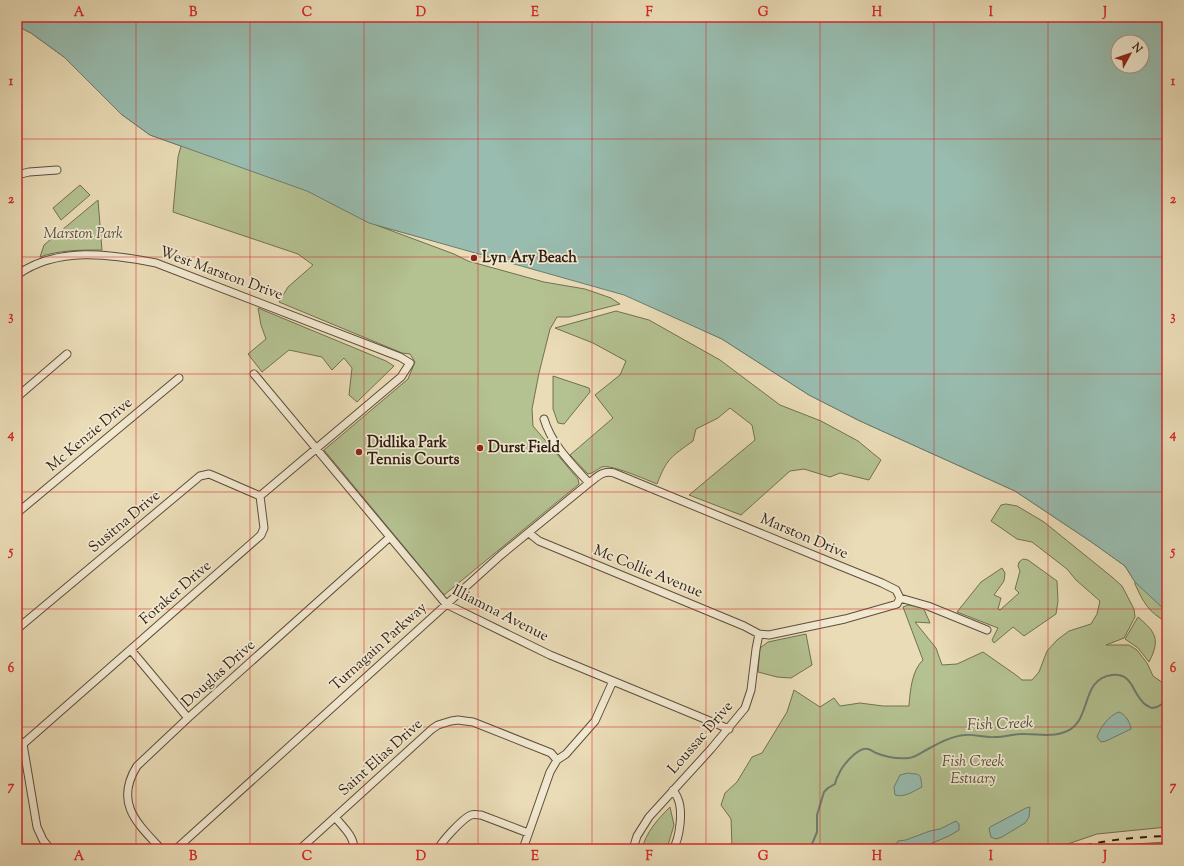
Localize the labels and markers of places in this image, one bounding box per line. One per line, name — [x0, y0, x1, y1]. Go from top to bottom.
place label: Lyn Ary Beach — [482, 248, 577, 269]
marker: Lyn Ary Beach — [469, 253, 479, 263]
place label: Didlika Park Tennis Courts — [367, 433, 460, 471]
place label: Durst Field — [488, 438, 561, 459]
marker: Durst Field — [475, 443, 485, 453]
marker: Didlika Park Tennis Courts — [354, 447, 364, 457]

